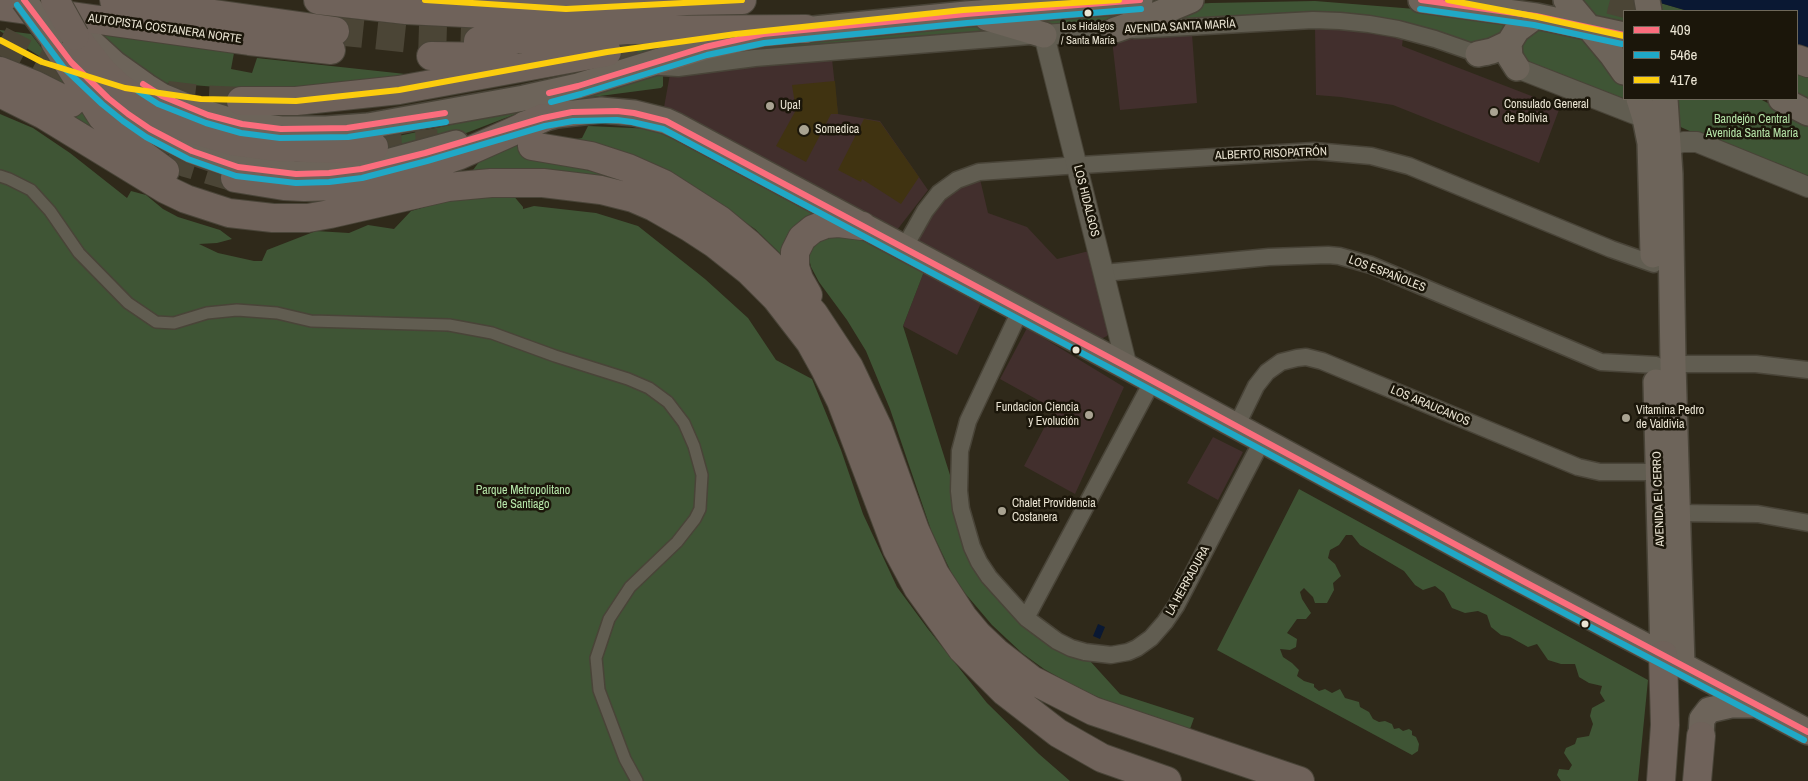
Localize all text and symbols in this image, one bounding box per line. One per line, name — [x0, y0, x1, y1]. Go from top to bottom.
marker: Los Hidalgos / Santa María — [1083, 8, 1093, 18]
legend — [1623, 10, 1798, 100]
street label: AUTOPISTA COSTANERA NORTE — [87, 11, 243, 47]
street label: AVENIDA SANTA MARÍA — [1124, 17, 1236, 37]
text: 409 — [1670, 19, 1691, 40]
place label: Los Hidalgos / Santa María — [1061, 20, 1115, 46]
text: 546e — [1670, 44, 1697, 65]
text: 417e — [1670, 69, 1697, 90]
place label: Consulado General de Bolivia — [1504, 98, 1589, 126]
place label: Upa! — [780, 99, 801, 113]
marker: Upa! — [764, 100, 776, 112]
marker: Consulado General de Bolivia — [1488, 106, 1500, 118]
park label: Bandejón Central Avenida Santa María — [1706, 113, 1798, 141]
marker: Somedica — [797, 123, 811, 137]
place label: Somedica — [815, 123, 859, 137]
street label: ALBERTO RISOPATRÓN — [1215, 145, 1327, 163]
street label: LOS HIDALGOS — [1070, 164, 1102, 238]
street label: LOS ESPAÑOLES — [1346, 253, 1428, 295]
unlabelled marker — [1071, 345, 1081, 355]
street label: LOS ARAUCANOS — [1388, 383, 1472, 429]
place label: Fundacion Ciencia y Evolución — [996, 401, 1079, 429]
place label: Vitamina Pedro de Valdivia — [1636, 404, 1704, 432]
marker: Fundacion Ciencia y Evolución — [1083, 409, 1095, 421]
marker: Vitamina Pedro de Valdivia — [1620, 412, 1632, 424]
street label: AVENIDA EL CERRO — [1650, 451, 1668, 547]
park label: Parque Metropolitano de Santiago — [476, 484, 570, 512]
place label: Chalet Providencia Costanera — [1012, 497, 1096, 525]
marker: Chalet Providencia Costanera — [996, 505, 1008, 517]
street label: LA HERRADURA — [1163, 544, 1213, 618]
unlabelled marker — [1580, 619, 1590, 629]

